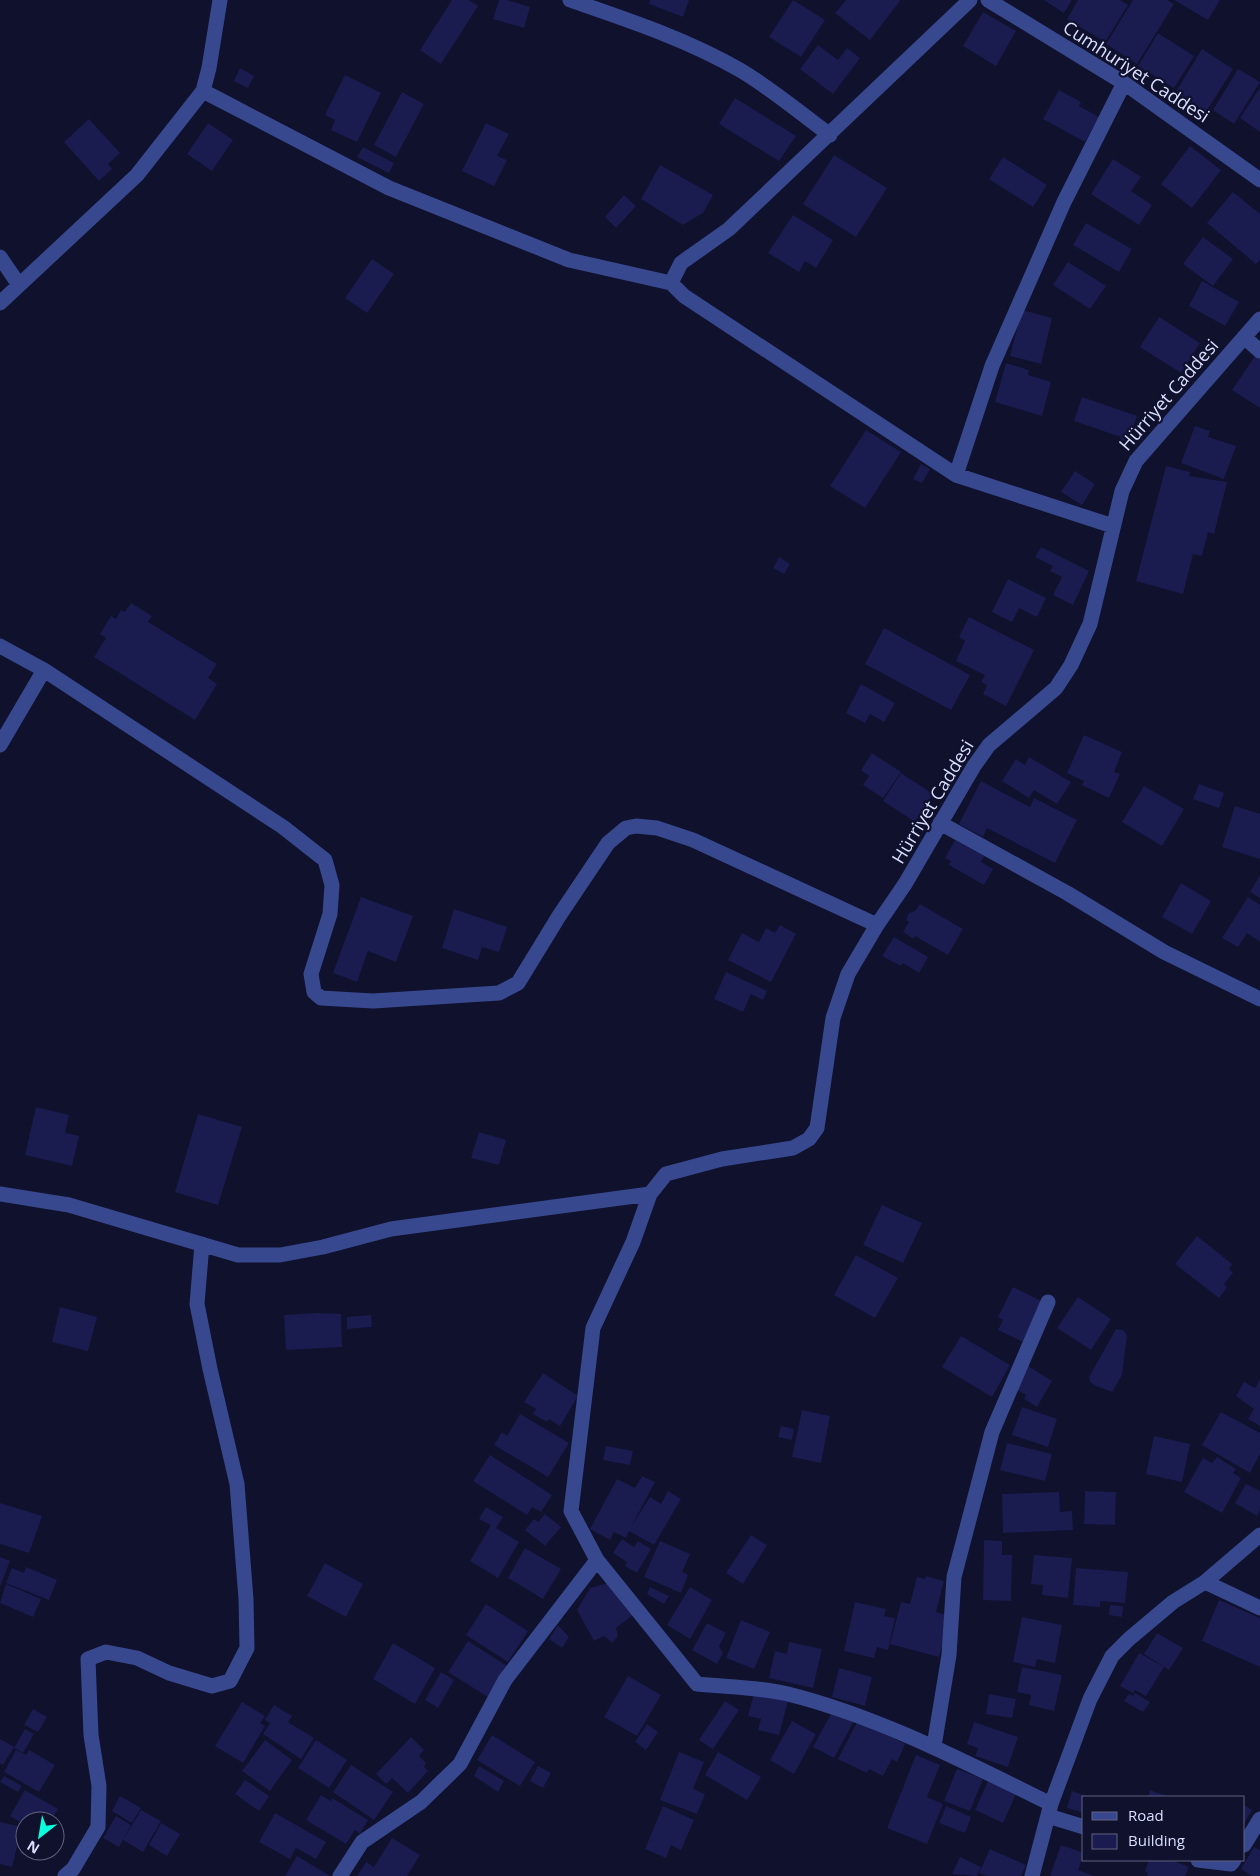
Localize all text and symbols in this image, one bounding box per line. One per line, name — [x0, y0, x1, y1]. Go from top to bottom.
street label: Cumhuriyet Caddesi — [1059, 15, 1214, 127]
street label: Hürriyet Caddesi — [1113, 333, 1223, 455]
street label: Hürriyet Caddesi — [886, 735, 979, 868]
legend — [1082, 1796, 1245, 1861]
text: Road — [1128, 1805, 1164, 1825]
north arrow — [15, 1811, 65, 1861]
text: Building — [1128, 1830, 1185, 1850]
text: N — [23, 1836, 43, 1859]

